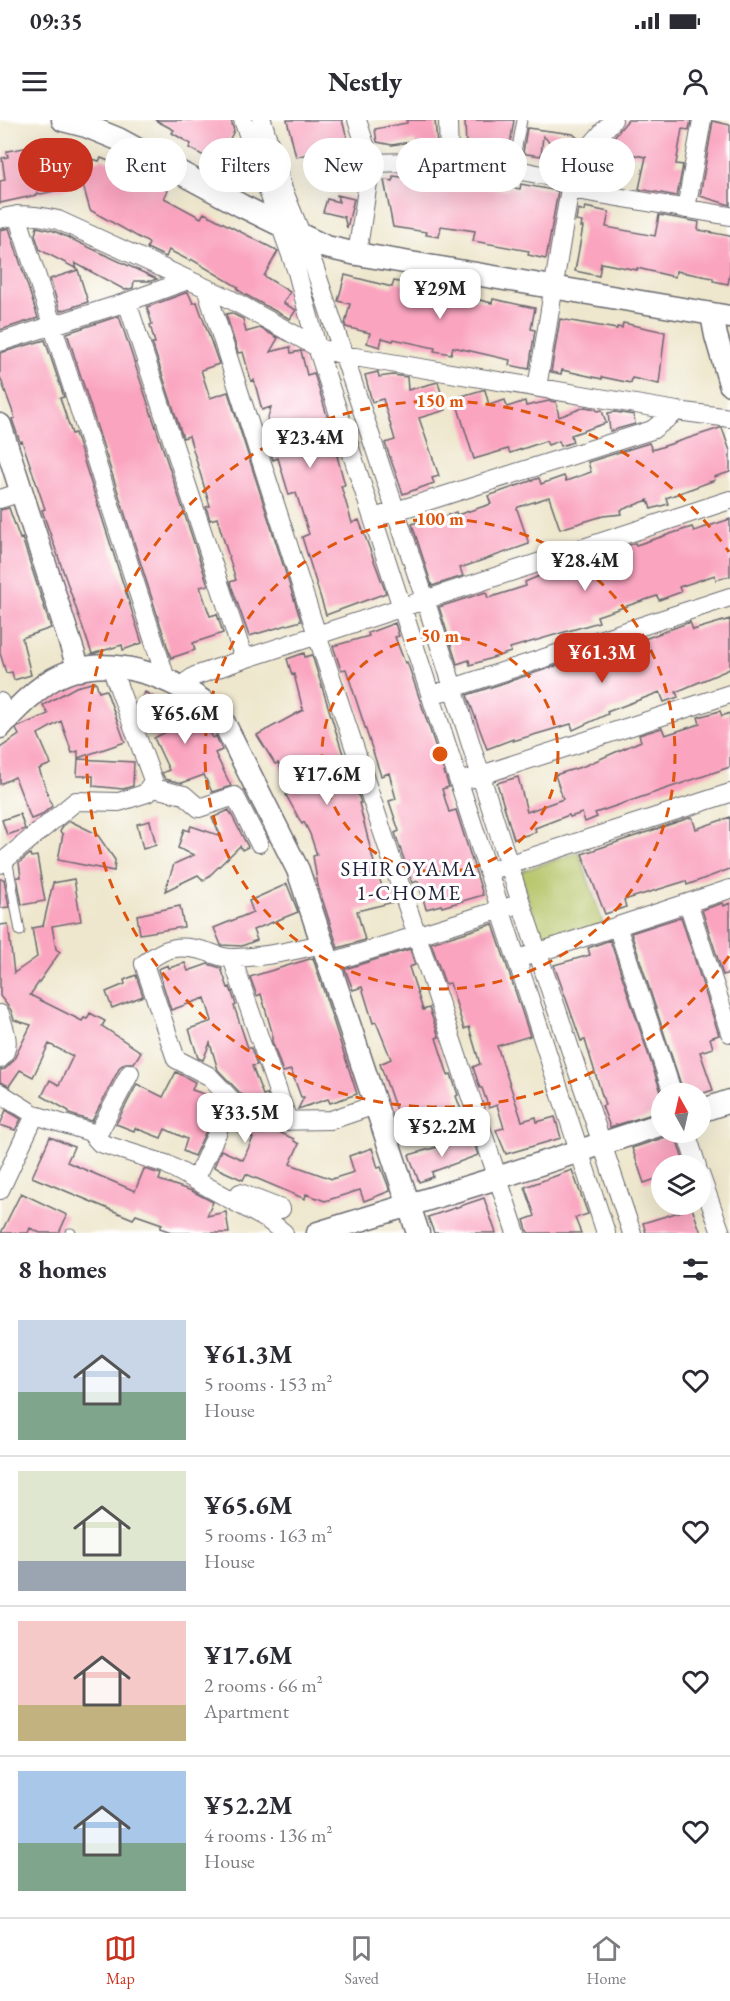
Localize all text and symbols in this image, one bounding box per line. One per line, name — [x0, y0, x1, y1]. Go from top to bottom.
text: 09:35 — [30, 7, 83, 36]
text: Nestly — [328, 64, 402, 99]
icon: menu — [18, 65, 51, 98]
icon: person — [679, 65, 712, 98]
chip: Buy — [18, 138, 93, 192]
chip: Rent — [105, 138, 187, 192]
chip: Filters — [199, 138, 291, 192]
chip: New — [303, 138, 384, 192]
chip: Apartment — [396, 138, 527, 192]
chip: House — [539, 138, 635, 192]
pin: ¥29M — [404, 269, 476, 320]
text: ¥29M — [414, 275, 466, 301]
text: 150 m — [416, 389, 464, 412]
pin: ¥23.4M — [261, 418, 359, 469]
text: ¥23.4M — [276, 424, 344, 450]
text: 100 m — [416, 507, 464, 530]
pin: ¥28.4M — [536, 541, 634, 592]
text: ¥28.4M — [551, 547, 619, 573]
text: 50 m — [421, 624, 459, 647]
pin: ¥61.3M — [553, 633, 651, 684]
text: ¥61.3M — [568, 639, 636, 665]
pin: ¥65.6M — [136, 694, 234, 745]
text: ¥65.6M — [151, 700, 219, 726]
centre of rings — [430, 744, 450, 764]
pin: ¥17.6M — [278, 755, 376, 806]
text: ¥17.6M — [293, 761, 361, 787]
district label: SHIROYAMA 1-CHOME — [340, 855, 478, 906]
north arrow — [651, 1083, 711, 1143]
map controls — [651, 1083, 711, 1215]
pin: ¥33.5M — [196, 1093, 294, 1144]
text: ¥33.5M — [211, 1099, 279, 1125]
pin: ¥52.2M — [393, 1107, 491, 1158]
text: ¥52.2M — [408, 1113, 476, 1139]
button: layers — [651, 1155, 711, 1215]
text: 8 homes — [18, 1252, 107, 1286]
icon: filters — [679, 1253, 712, 1286]
text: ¥61.3M — [204, 1337, 293, 1371]
icon: home — [66, 1344, 138, 1416]
icon: heart — [679, 1364, 712, 1397]
text: 5 rooms · 153 m² — [204, 1371, 332, 1397]
text: House — [204, 1397, 255, 1423]
text: ¥65.6M — [204, 1488, 293, 1522]
icon: home — [66, 1495, 138, 1567]
icon: heart — [679, 1515, 712, 1548]
text: 5 rooms · 163 m² — [204, 1522, 332, 1548]
text: House — [204, 1548, 255, 1574]
text: ¥17.6M — [204, 1638, 293, 1672]
icon: home — [66, 1645, 138, 1717]
icon: heart — [679, 1665, 712, 1698]
text: 2 rooms · 66 m² — [204, 1672, 323, 1698]
text: Apartment — [204, 1698, 289, 1724]
text: ¥52.2M — [204, 1788, 293, 1822]
icon: home — [66, 1795, 138, 1867]
icon: heart — [679, 1815, 712, 1848]
text: 4 rooms · 136 m² — [204, 1822, 332, 1848]
text: House — [204, 1848, 255, 1874]
tab: Map — [104, 1932, 137, 1989]
tab: Saved — [345, 1932, 379, 1989]
tab: Home — [587, 1932, 626, 1989]

